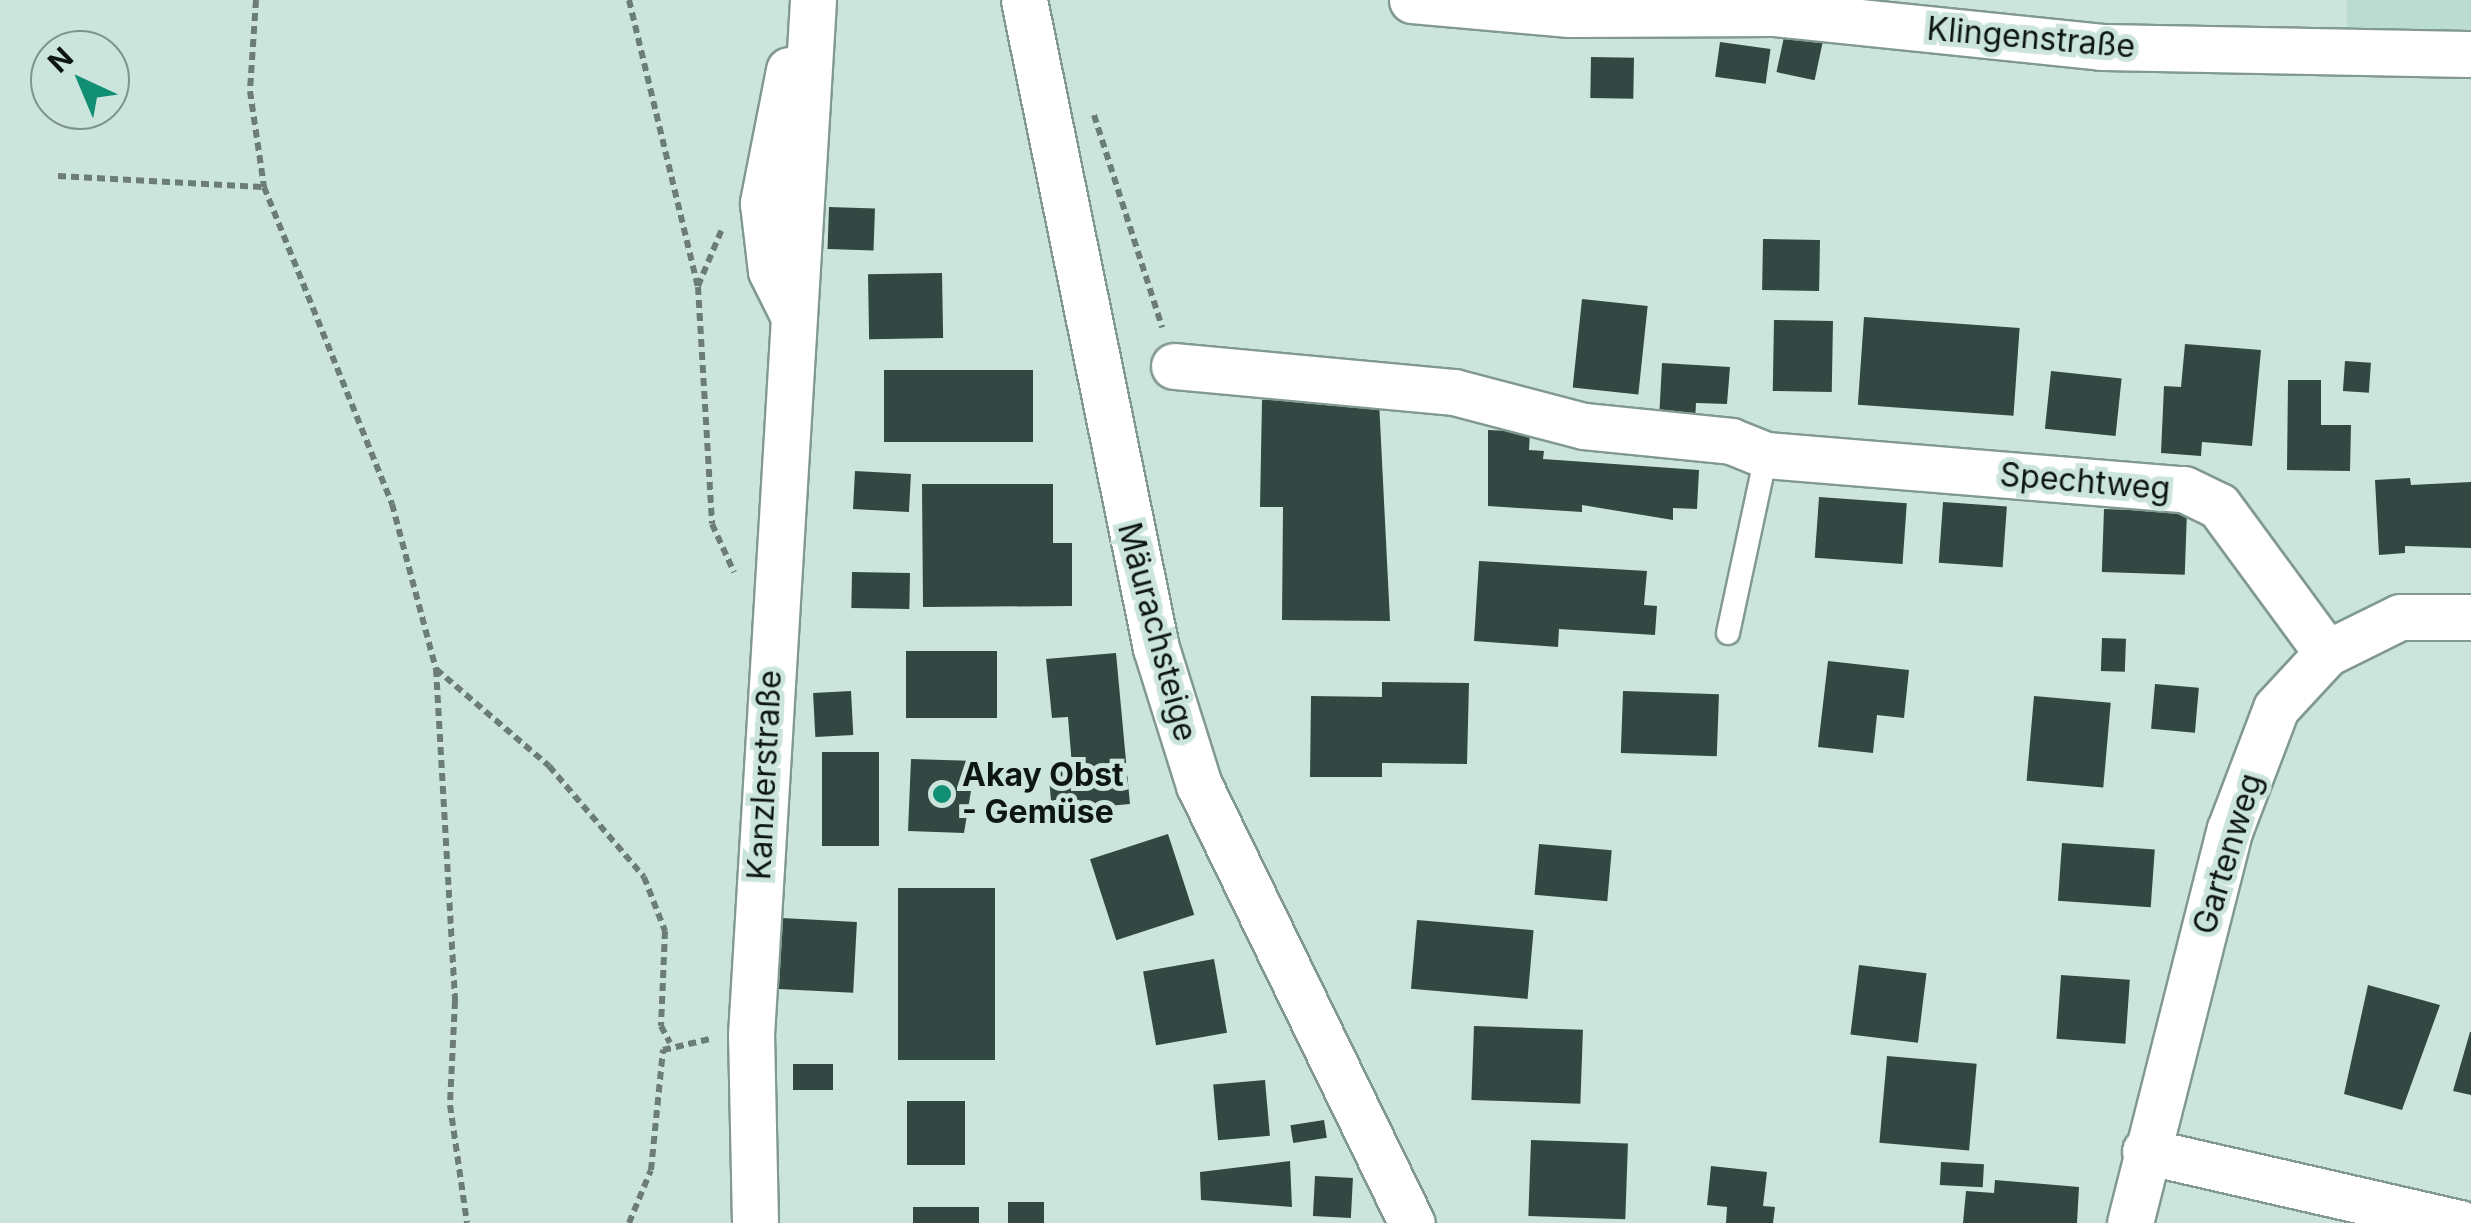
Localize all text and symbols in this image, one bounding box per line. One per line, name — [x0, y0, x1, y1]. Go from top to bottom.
street label: Klingenstraße — [1925, 10, 2137, 66]
north arrow — [30, 30, 130, 130]
text: N — [41, 40, 80, 80]
street label: Spechtweg — [1998, 455, 2172, 509]
street label: Mäurachsteige — [1109, 518, 1205, 746]
street label: Kanzlerstraße — [740, 669, 790, 881]
place label: Akay Obst - Gemüse — [962, 757, 1124, 832]
street label: Gartenweg — [2185, 769, 2271, 939]
marker: Akay Obst - Gemüse — [931, 783, 953, 805]

